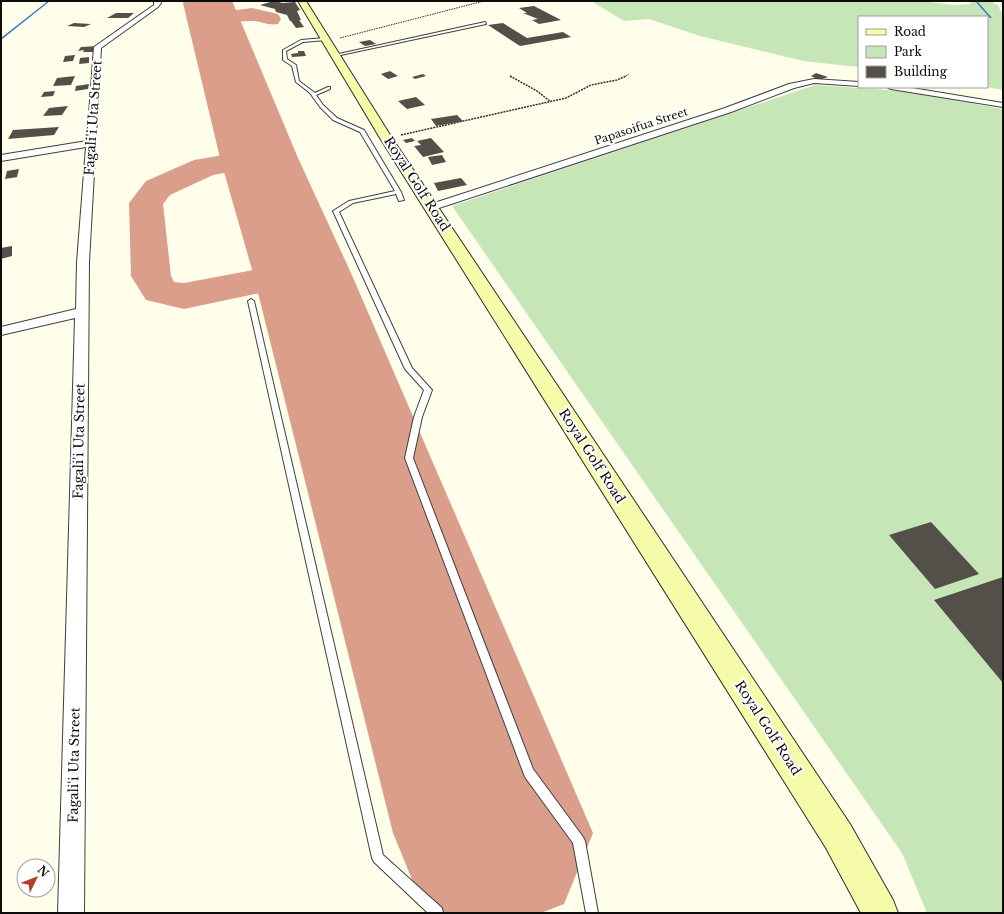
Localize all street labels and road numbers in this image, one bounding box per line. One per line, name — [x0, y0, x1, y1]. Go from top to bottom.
street label: Fagali'i Uta Street — [80, 60, 106, 176]
street label: Papasoifua Street — [593, 104, 690, 148]
street label: Royal Golf Road — [380, 133, 454, 235]
street label: Fagali'i Uta Street — [69, 383, 89, 499]
street label: Royal Golf Road — [555, 405, 629, 507]
street label: Royal Golf Road — [731, 677, 805, 779]
street label: Fagali'i Uta Street — [64, 707, 84, 823]

